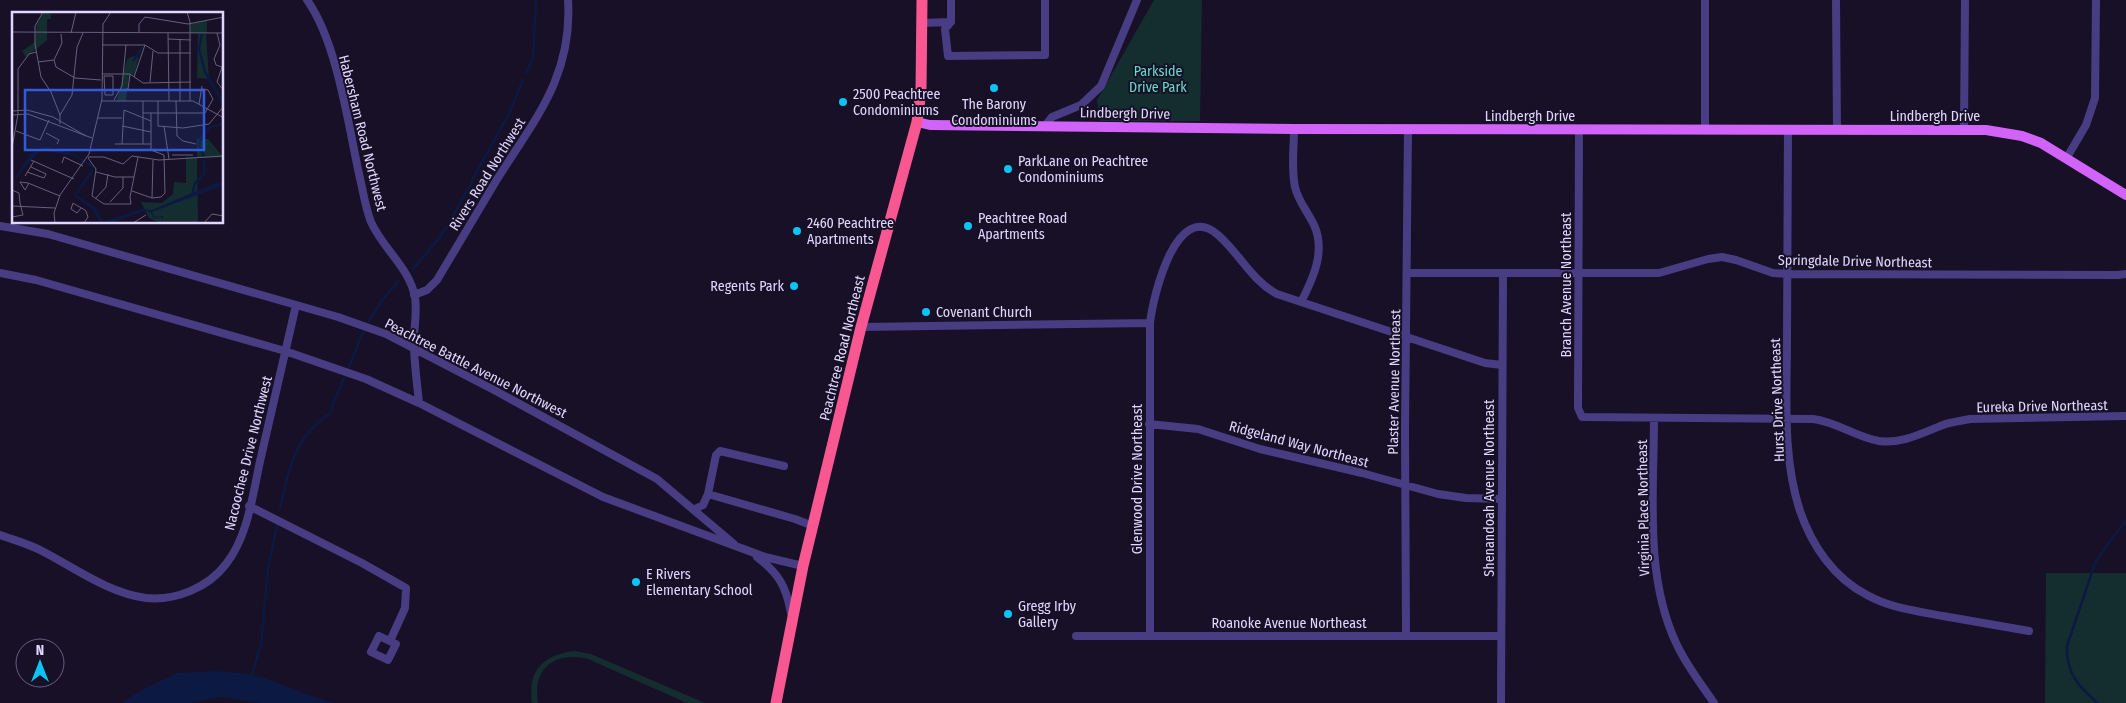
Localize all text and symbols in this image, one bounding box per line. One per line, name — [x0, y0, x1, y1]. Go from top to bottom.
inset map — [12, 12, 224, 224]
street label: Habersham Road Northwest — [335, 53, 390, 213]
park label: Parkside Drive Park — [1129, 63, 1187, 96]
marker: The Barony Condominiums — [988, 82, 1000, 94]
place label: 2500 Peachtree Condominiums — [853, 86, 940, 119]
marker: 2500 Peachtree Condominiums — [837, 96, 849, 108]
place label: The Barony Condominiums — [951, 96, 1037, 129]
street label: Lindbergh Drive — [1080, 104, 1170, 123]
street label: Lindbergh Drive — [1485, 108, 1575, 125]
street label: Lindbergh Drive — [1890, 108, 1980, 125]
street label: Rivers Road Northwest — [446, 114, 529, 234]
place label: ParkLane on Peachtree Condominiums — [1018, 153, 1148, 186]
marker: ParkLane on Peachtree Condominiums — [1002, 163, 1014, 175]
place label: Peachtree Road Apartments — [978, 210, 1067, 243]
street label: Branch Avenue Northeast — [1558, 212, 1575, 358]
place label: 2460 Peachtree Apartments — [807, 215, 894, 248]
marker: Peachtree Road Apartments — [962, 220, 974, 232]
marker: 2460 Peachtree Apartments — [791, 225, 803, 237]
street label: Springdale Drive Northeast — [1778, 252, 1933, 271]
street label: Peachtree Road Northeast — [816, 273, 869, 423]
place label: Regents Park — [710, 278, 784, 295]
marker: Regents Park — [788, 280, 800, 292]
place label: Covenant Church — [936, 304, 1032, 321]
marker: Covenant Church — [920, 306, 932, 318]
street label: Plaster Avenue Northeast — [1385, 309, 1404, 455]
street label: Peachtree Battle Avenue Northwest — [382, 315, 570, 422]
street label: Hurst Drive Northeast — [1767, 337, 1788, 462]
street label: Nacoochee Drive Northwest — [221, 374, 276, 532]
street label: Eureka Drive Northeast — [1976, 397, 2108, 416]
street label: Shenandoah Avenue Northeast — [1481, 399, 1498, 577]
street label: Glenwood Drive Northeast — [1129, 403, 1146, 554]
street label: Ridgeland Way Northeast — [1227, 418, 1371, 471]
street label: Virginia Place Northeast — [1634, 439, 1653, 577]
place label: E Rivers Elementary School — [646, 566, 753, 599]
marker: E Rivers Elementary School — [630, 576, 642, 588]
place label: Gregg Irby Gallery — [1018, 598, 1077, 631]
marker: Gregg Irby Gallery — [1002, 608, 1014, 620]
street label: Roanoke Avenue Northeast — [1211, 615, 1367, 632]
north arrow — [15, 638, 65, 688]
text: N — [36, 642, 44, 659]

